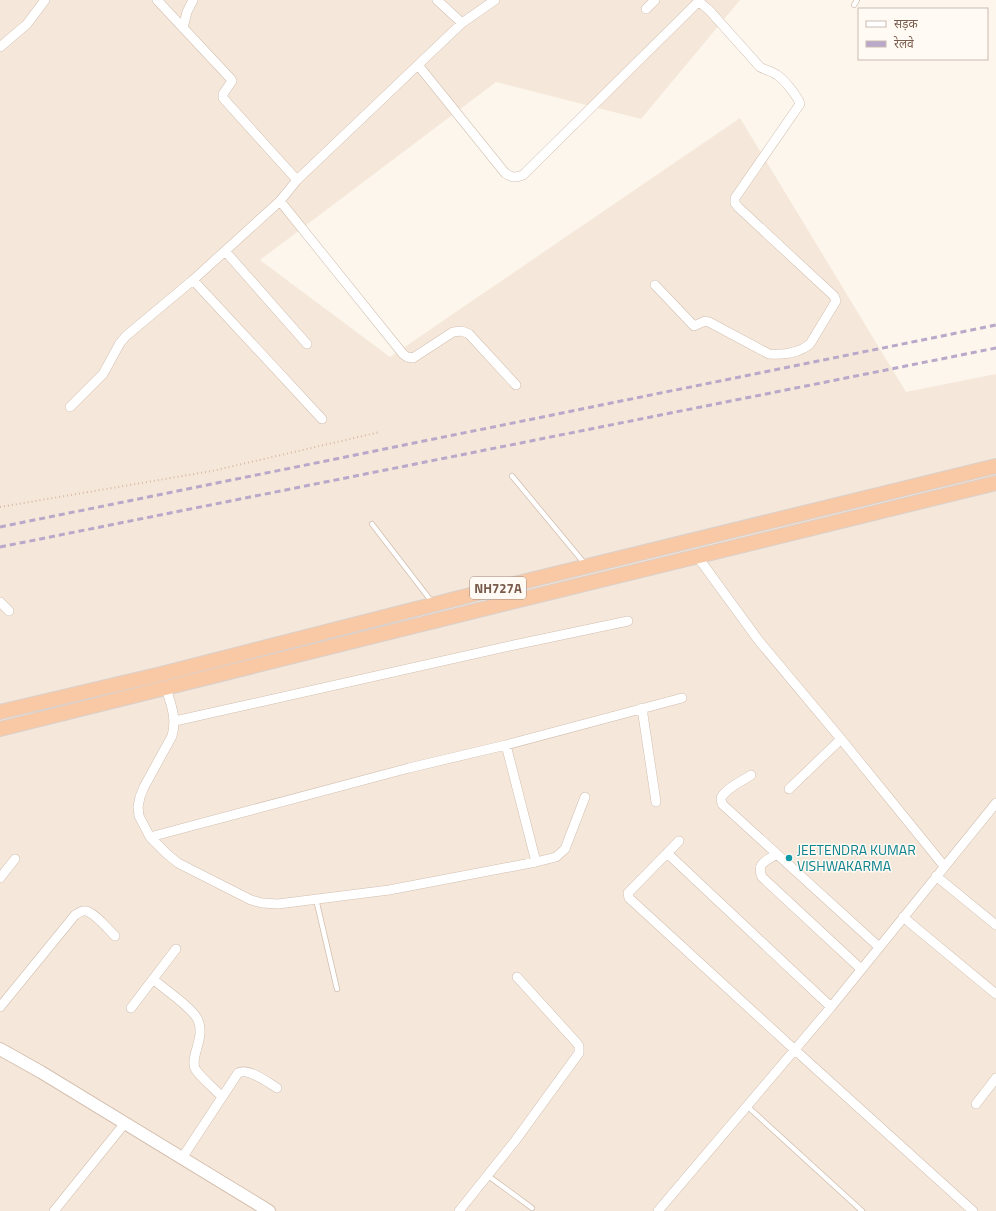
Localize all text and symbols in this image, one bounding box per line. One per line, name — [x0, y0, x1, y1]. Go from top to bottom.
legend — [858, 8, 988, 60]
text: सड़क — [894, 14, 919, 33]
text: रेलवे — [894, 34, 914, 53]
road number: NH727A — [470, 577, 526, 599]
place label: JEETENDRA KUMAR VISHWAKARMA — [797, 839, 916, 876]
marker: JEETENDRA KUMAR VISHWAKARMA — [784, 853, 794, 863]

